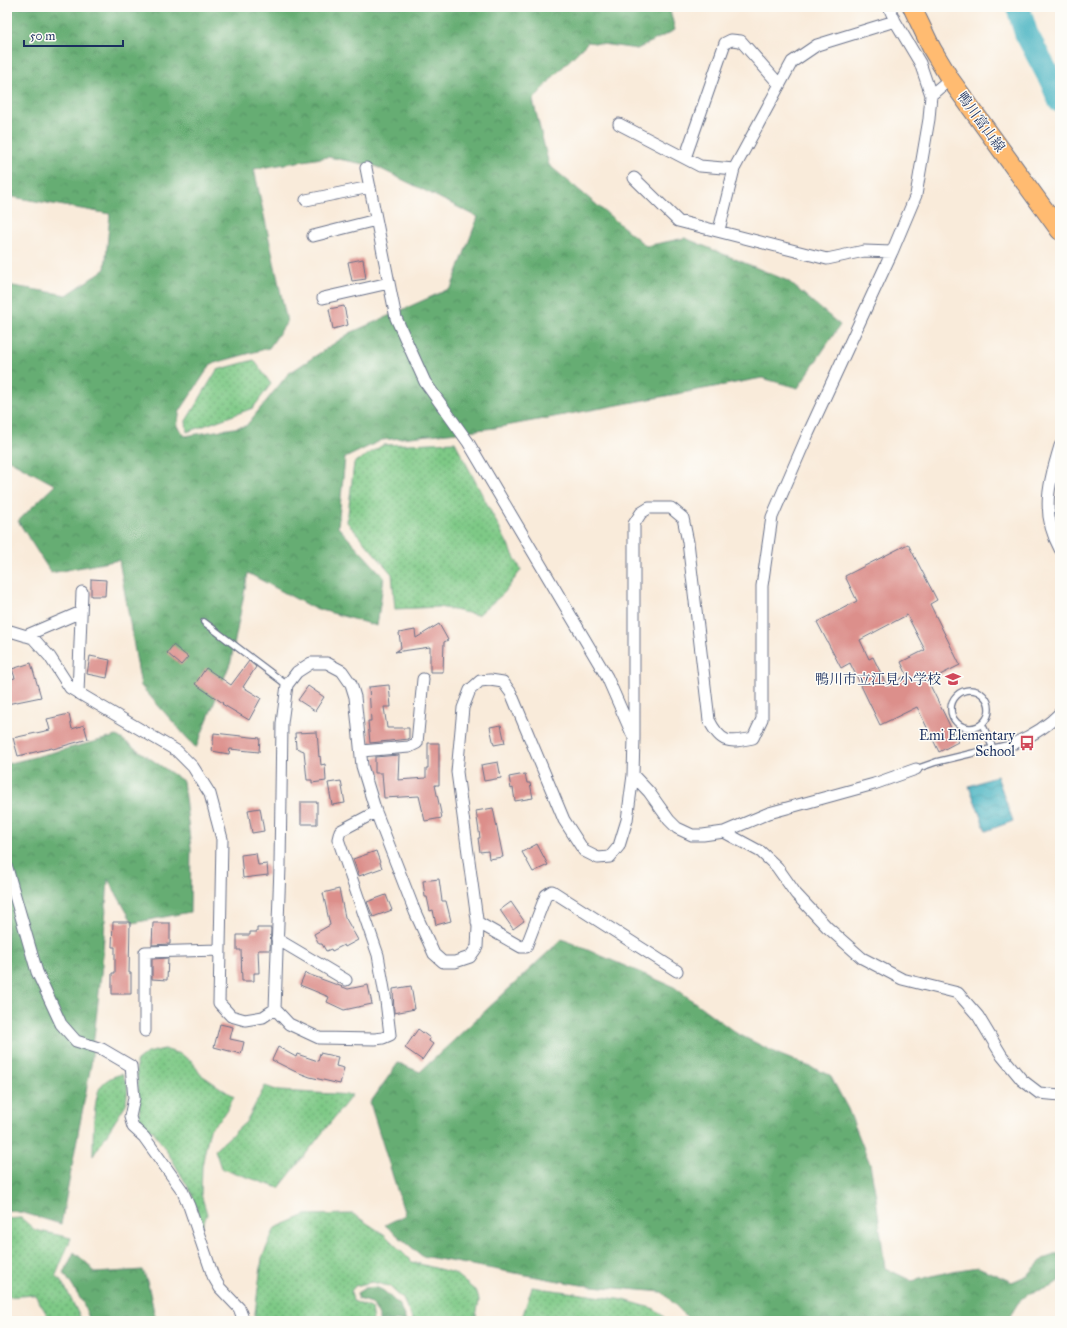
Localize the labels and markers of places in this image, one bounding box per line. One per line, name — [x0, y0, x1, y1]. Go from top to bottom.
school or university icon: 鴨川市立江見小学校 — [944, 670, 962, 688]
place label: 鴨川市立江見小学校 — [815, 671, 941, 688]
place label: Emi Elementary School — [919, 727, 1015, 760]
bus stop icon: Emi Elementary School — [1018, 734, 1036, 752]

